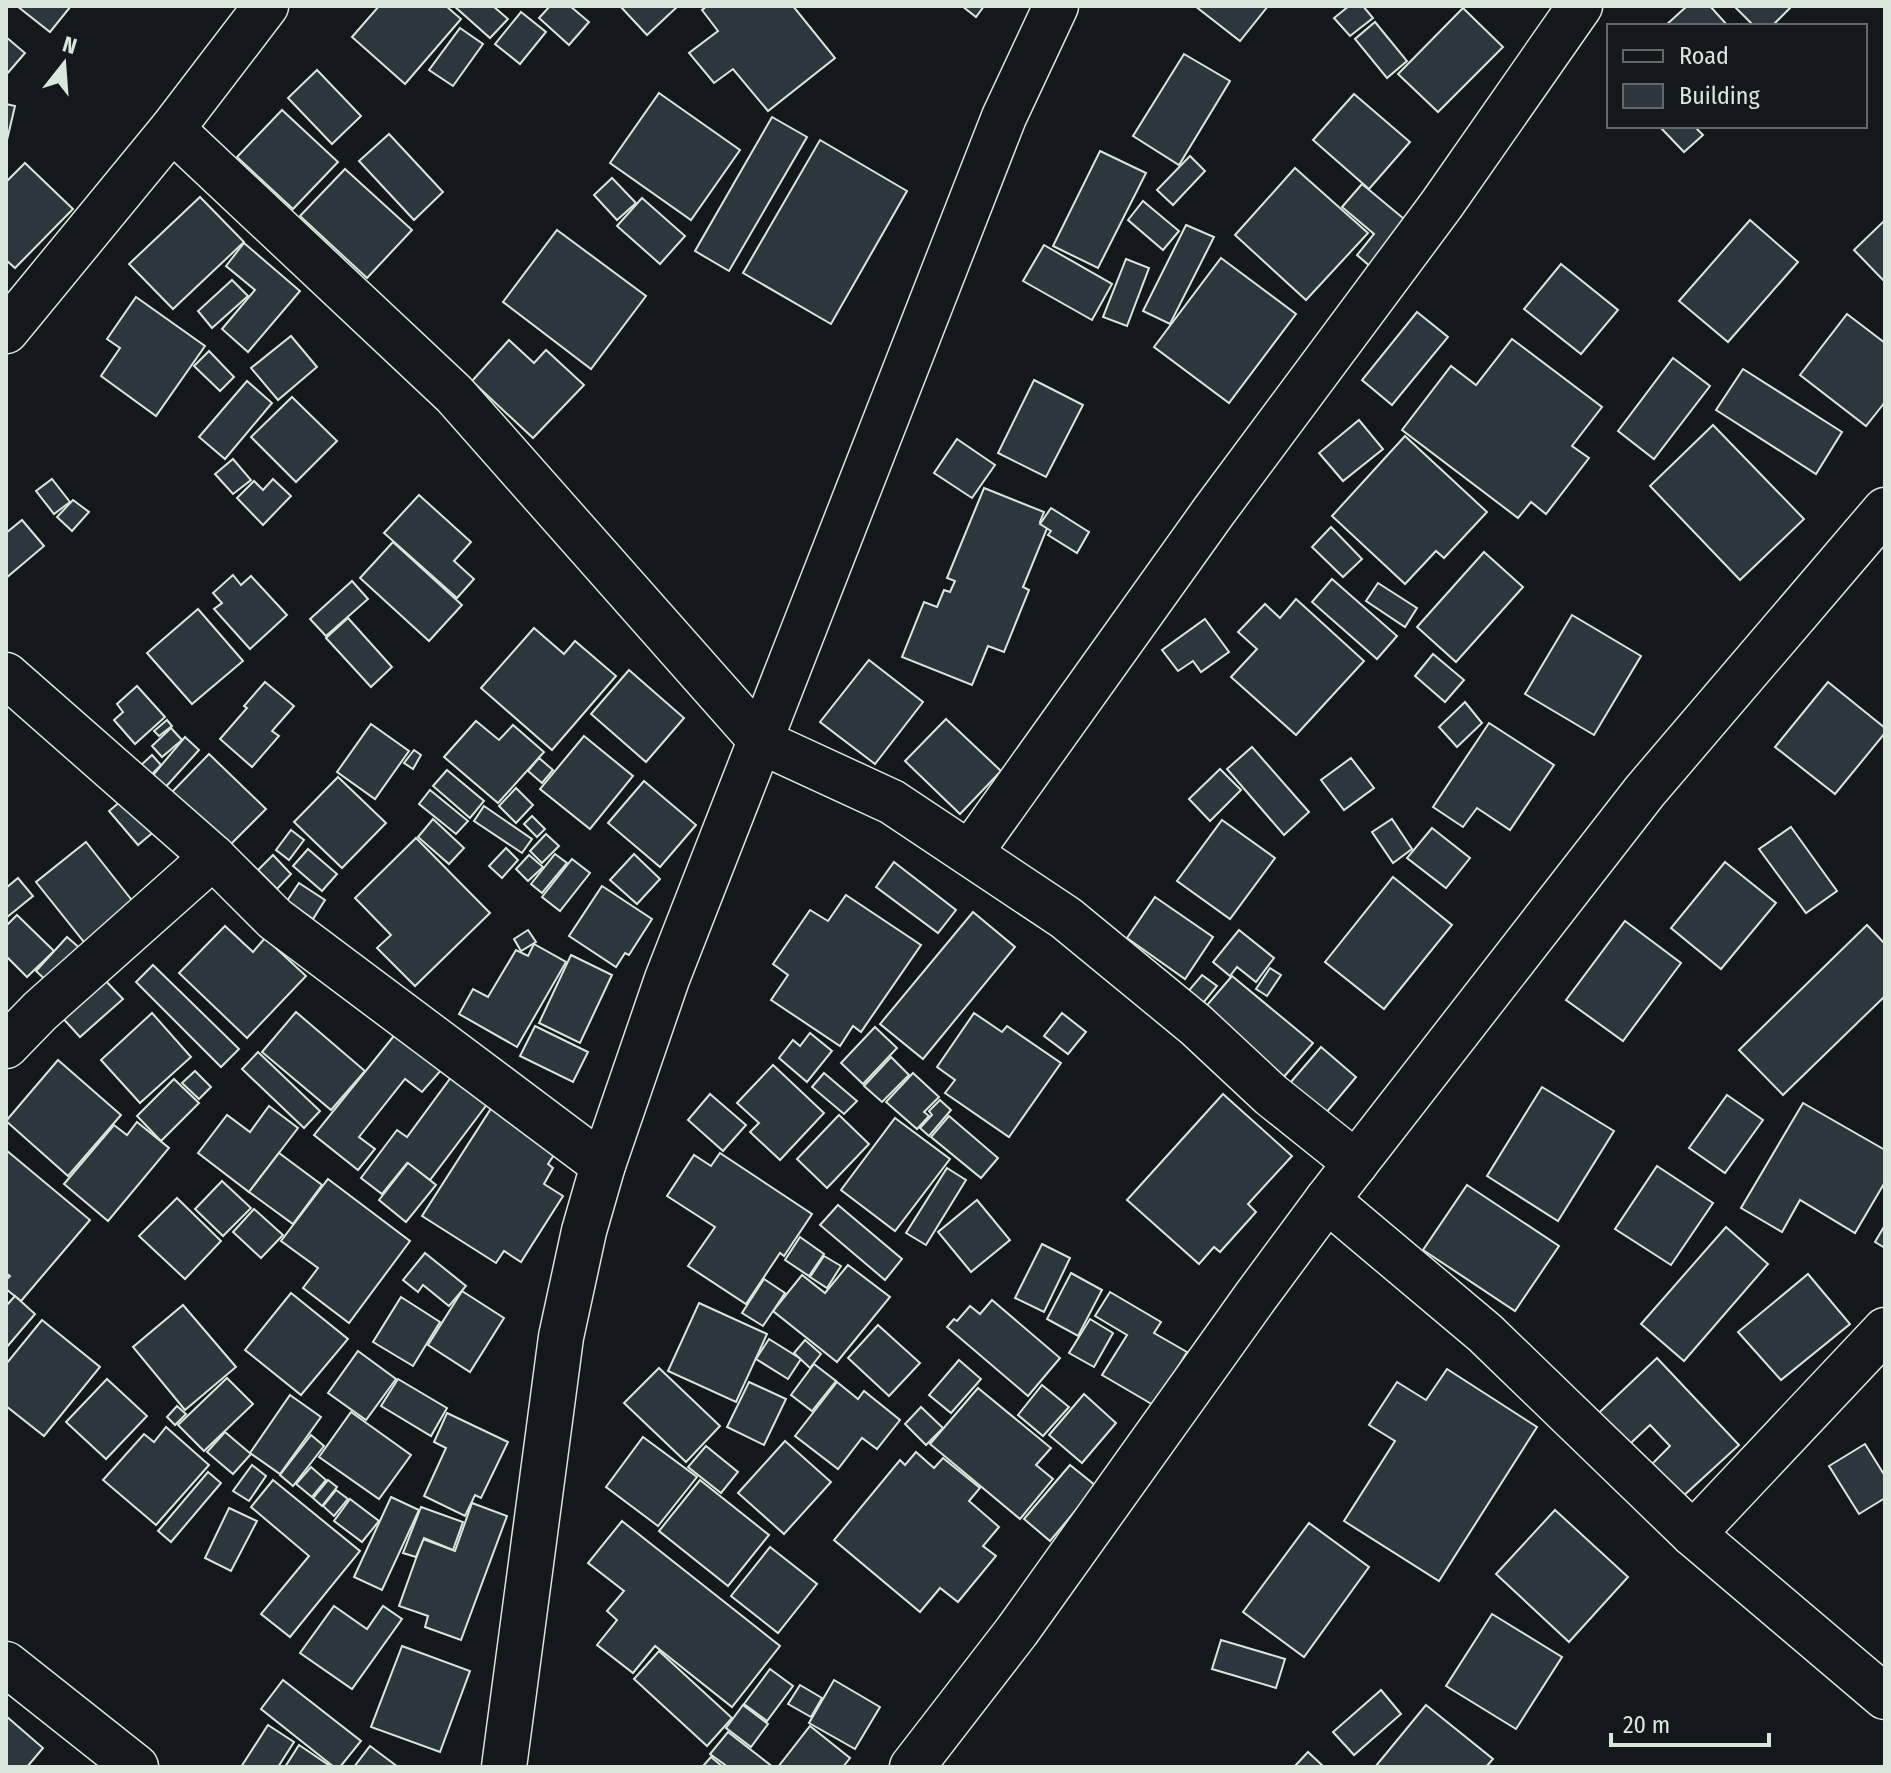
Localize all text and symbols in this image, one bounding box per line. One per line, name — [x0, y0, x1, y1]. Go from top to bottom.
north arrow — [24, 24, 104, 104]
legend — [1607, 24, 1867, 128]
text: N — [59, 31, 80, 60]
text: Road — [1679, 42, 1729, 70]
text: Building — [1679, 82, 1761, 110]
scale bar — [1611, 1697, 1769, 1747]
text: 20 m — [1623, 1711, 1670, 1739]

